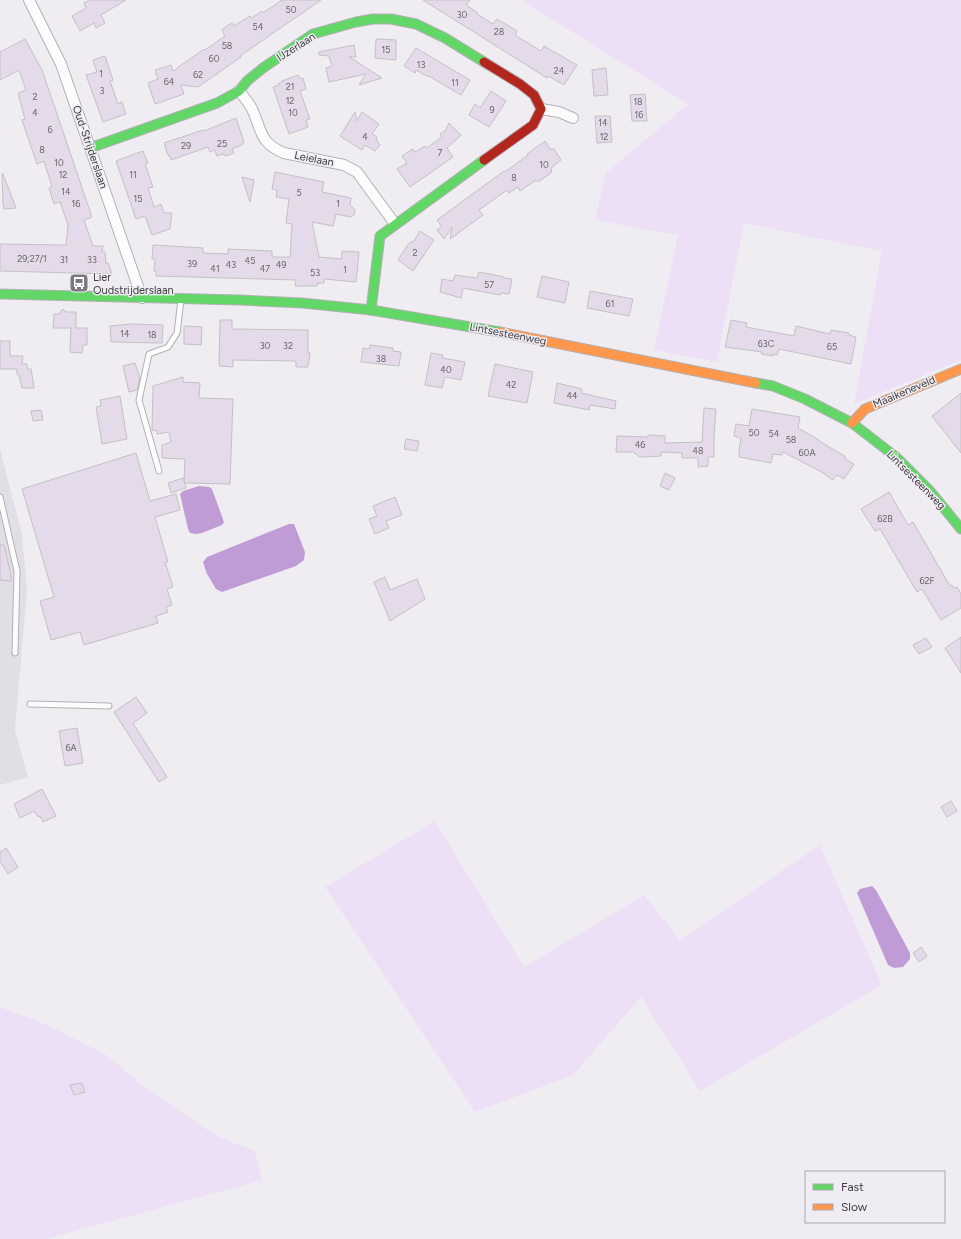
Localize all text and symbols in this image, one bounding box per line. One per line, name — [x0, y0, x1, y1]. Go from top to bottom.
house number: 50 — [286, 4, 297, 15]
house number: 30 — [457, 9, 468, 20]
house number: 54 — [253, 21, 264, 32]
house number: 28 — [494, 26, 505, 37]
street label: IJzerlaan — [274, 30, 318, 64]
house number: 58 — [222, 40, 233, 51]
house number: 15 — [382, 44, 390, 55]
house number: 60 — [209, 53, 220, 64]
house number: 13 — [417, 59, 425, 70]
house number: 24 — [554, 65, 565, 76]
house number: 1 — [99, 68, 103, 79]
house number: 62 — [193, 69, 203, 80]
house number: 64 — [164, 76, 175, 87]
house number: 11 — [451, 77, 459, 88]
house number: 21 — [286, 81, 294, 92]
house number: 3 — [100, 85, 105, 96]
house number: 2 — [32, 91, 38, 102]
house number: 12 — [286, 95, 294, 106]
house number: 18 — [633, 96, 643, 107]
street label: Oud-Strijderslaan — [70, 104, 110, 190]
house number: 9 — [489, 104, 495, 115]
house number: 4 — [32, 107, 38, 118]
house number: 10 — [288, 107, 298, 118]
house number: 16 — [635, 109, 643, 120]
house number: 14 — [598, 117, 608, 128]
house number: 6 — [47, 124, 53, 135]
house number: 4 — [362, 131, 368, 142]
house number: 12 — [600, 131, 608, 142]
house number: 25 — [217, 138, 227, 149]
house number: 29 — [181, 140, 191, 151]
house number: 8 — [39, 144, 45, 155]
house number: 7 — [438, 147, 443, 158]
street label: Leielaan — [293, 149, 335, 169]
house number: 10 — [54, 157, 64, 168]
house number: 10 — [539, 159, 549, 170]
house number: 12 — [59, 169, 67, 180]
house number: 11 — [129, 169, 137, 180]
house number: 8 — [511, 172, 517, 183]
house number: 14 — [61, 186, 71, 197]
house number: 5 — [296, 187, 302, 198]
house number: 15 — [134, 193, 142, 204]
house number: 16 — [72, 198, 80, 209]
house number: 1 — [336, 198, 340, 209]
house number: 2 — [412, 247, 418, 258]
house number: 29;27/1 — [17, 253, 47, 264]
house number: 31 — [60, 254, 68, 265]
house number: 33 — [87, 254, 97, 265]
house number: 45 — [245, 255, 255, 266]
house number: 39 — [187, 258, 197, 269]
house number: 43 — [226, 259, 236, 270]
house number: 49 — [276, 259, 286, 270]
house number: 41 — [210, 263, 220, 274]
house number: 47 — [260, 263, 270, 274]
house number: 1 — [343, 264, 347, 275]
house number: 53 — [310, 267, 320, 278]
place label: Lier Oudstrijderslaan — [93, 271, 174, 297]
bus stop icon: Lier Oudstrijderslaan — [68, 272, 90, 294]
house number: 57 — [484, 279, 494, 290]
house number: 61 — [606, 298, 614, 309]
street label: Lintsesteenweg — [468, 320, 548, 348]
house number: 14 — [120, 328, 130, 339]
house number: 18 — [147, 329, 157, 340]
house number: 63C — [758, 338, 775, 349]
house number: 30 — [260, 340, 271, 351]
house number: 32 — [283, 340, 293, 351]
house number: 65 — [827, 341, 837, 352]
house number: 38 — [376, 353, 387, 364]
house number: 40 — [440, 364, 452, 375]
street label: Maaikeneveld — [871, 373, 937, 411]
house number: 42 — [506, 379, 516, 390]
house number: 44 — [566, 390, 578, 401]
house number: 50 — [749, 427, 760, 438]
house number: 54 — [769, 428, 780, 439]
house number: 58 — [786, 434, 797, 445]
house number: 46 — [635, 439, 645, 450]
house number: 48 — [692, 445, 704, 456]
house number: 60A — [799, 447, 815, 458]
street label: Lintsesteenweg — [884, 448, 948, 512]
house number: 62B — [877, 513, 893, 524]
house number: 62F — [919, 575, 935, 586]
house number: 6A — [65, 742, 77, 753]
legend — [805, 1171, 945, 1223]
text: Fast — [841, 1180, 864, 1194]
text: Slow — [841, 1200, 868, 1214]

